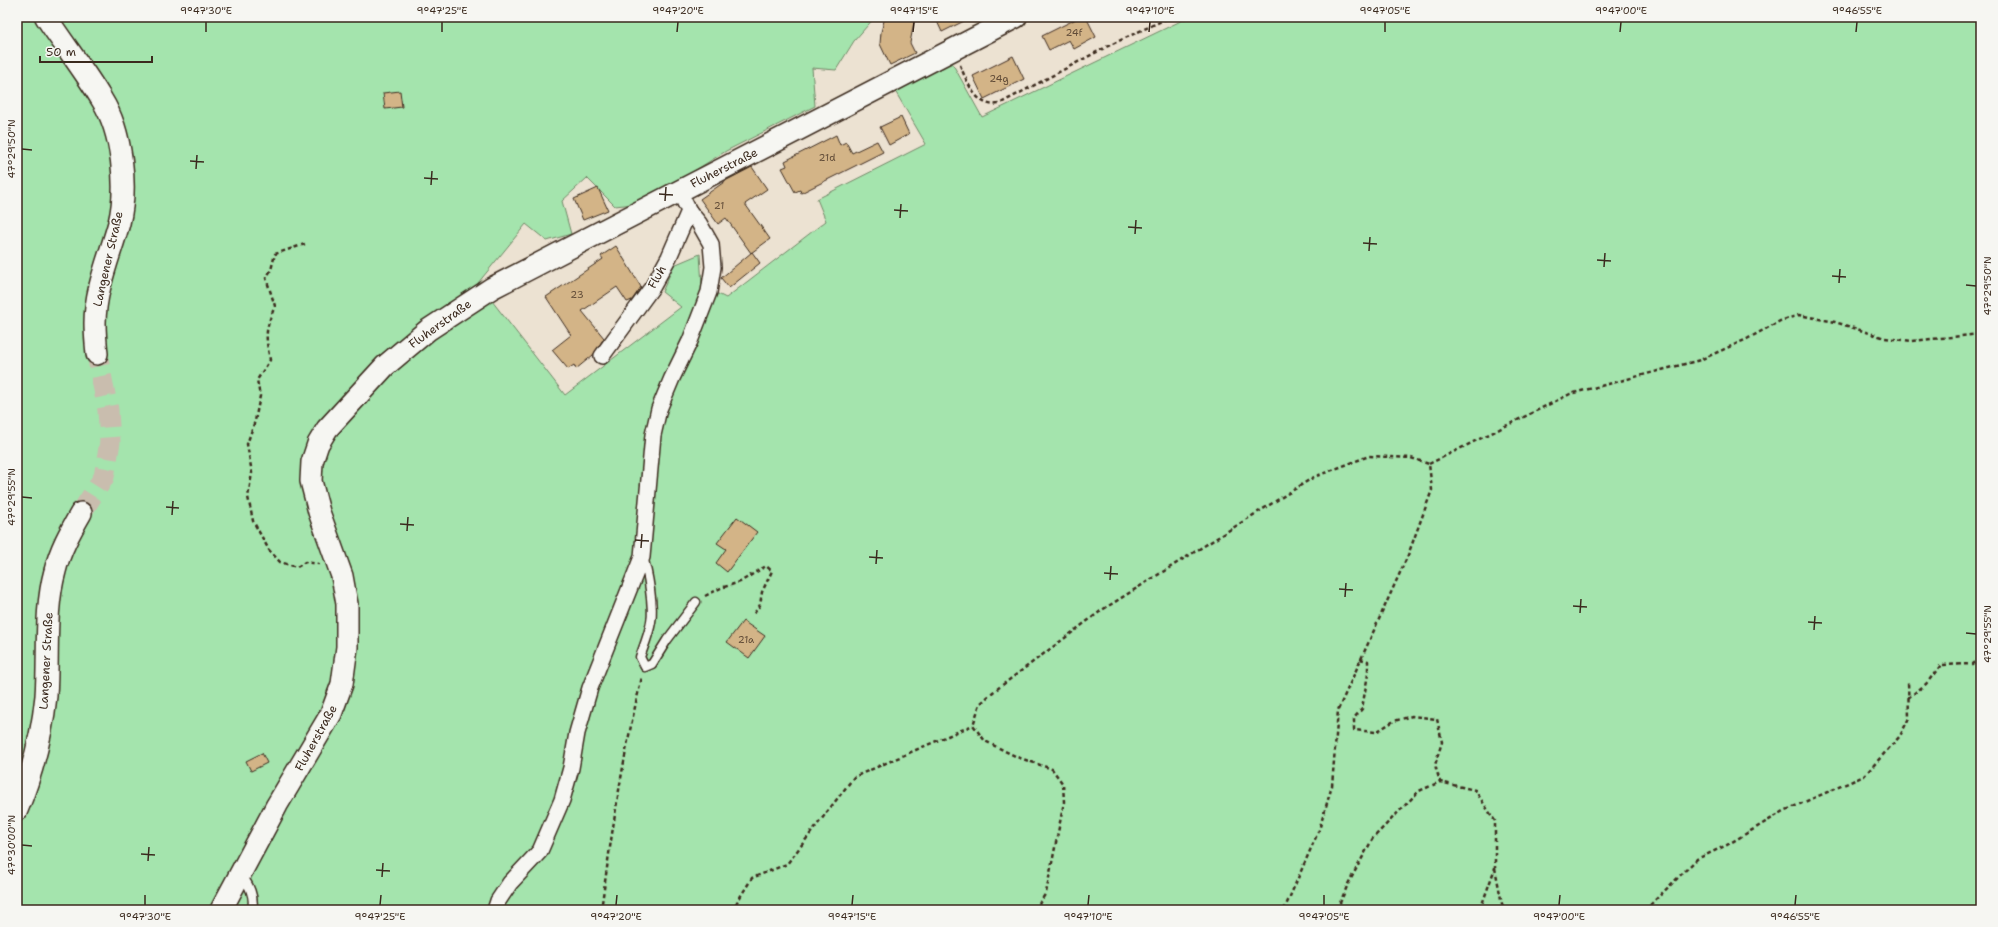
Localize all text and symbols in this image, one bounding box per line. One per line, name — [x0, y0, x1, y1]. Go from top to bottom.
text: 9°47'30"E — [180, 4, 232, 17]
text: 9°47'25"E — [417, 4, 467, 17]
text: 9°47'20"E — [652, 4, 704, 17]
text: 9°47'15"E — [890, 4, 938, 17]
text: 9°47'10"E — [1125, 4, 1175, 17]
text: 9°47'05"E — [1360, 4, 1410, 17]
text: 9°47'00"E — [1595, 4, 1647, 17]
text: 9°46'55"E — [1832, 4, 1882, 17]
house number: 24f — [1066, 26, 1083, 39]
scale bar — [40, 38, 152, 64]
text: 50 m — [46, 44, 76, 60]
house number: 24g — [989, 72, 1009, 85]
text: 47°29'50"N — [5, 119, 18, 179]
street label: Fluherstraße — [688, 144, 761, 192]
house number: 21d — [818, 151, 836, 164]
house number: 21 — [714, 199, 724, 212]
street label: Langener Straße — [89, 210, 127, 308]
text: 47°29'50"N — [1981, 256, 1994, 316]
street label: Fluh — [644, 262, 670, 292]
house number: 23 — [570, 288, 584, 301]
street label: Fluherstraße — [406, 296, 475, 352]
text: 47°29'55"N — [5, 468, 18, 526]
text: 47°29'55"N — [1981, 605, 1994, 663]
street label: Langener Straße — [35, 612, 57, 710]
house number: 21a — [738, 633, 755, 646]
street label: Fluherstraße — [291, 702, 341, 774]
text: 47°30'00"N — [5, 815, 18, 875]
text: 9°47'30"E — [119, 910, 171, 923]
text: 9°47'25"E — [355, 910, 405, 923]
text: 9°47'20"E — [590, 910, 642, 923]
text: 9°47'15"E — [828, 910, 876, 923]
text: 9°47'10"E — [1063, 910, 1113, 923]
text: 9°47'05"E — [1299, 910, 1349, 923]
text: 9°47'00"E — [1533, 910, 1585, 923]
text: 9°46'55"E — [1770, 910, 1820, 923]

